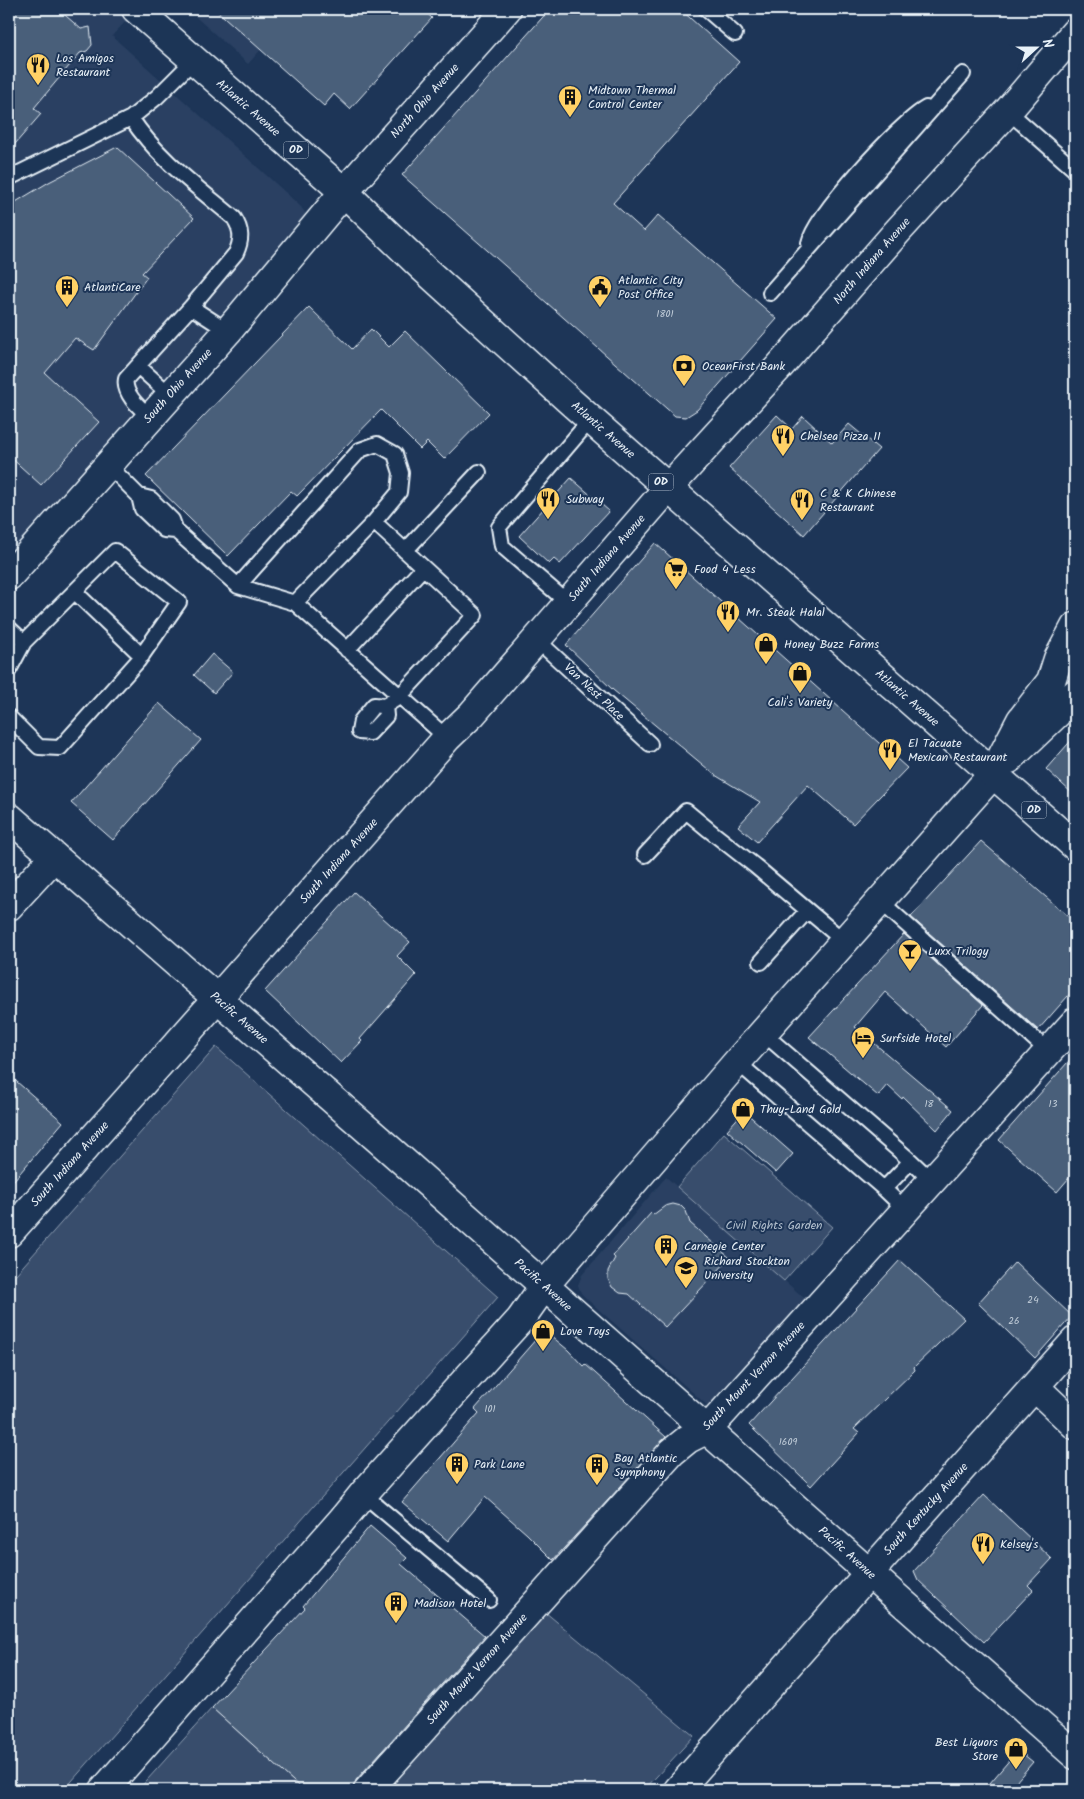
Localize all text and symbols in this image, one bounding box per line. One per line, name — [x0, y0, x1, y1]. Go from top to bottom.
north arrow — [1012, 22, 1062, 72]
text: N — [1035, 36, 1059, 52]
place label: Los Amigos Restaurant — [56, 49, 114, 82]
restaurant icon: Los Amigos Restaurant — [25, 52, 51, 86]
street label: North Ohio Avenue — [386, 59, 464, 143]
street label: Atlantic Avenue — [212, 75, 285, 142]
place label: Midtown Thermal Control Center — [588, 81, 676, 114]
building icon: Midtown Thermal Control Center — [557, 84, 583, 118]
road number: OD — [284, 142, 308, 158]
street label: North Indiana Avenue — [829, 213, 916, 309]
place label: Atlantic City Post Office — [618, 271, 683, 304]
building icon: AtlantiCare — [54, 274, 80, 308]
public building icon: Atlantic City Post Office — [587, 274, 613, 308]
place label: AtlantiCare — [84, 278, 141, 297]
house number: 1801 — [656, 306, 674, 322]
street label: South Ohio Avenue — [139, 344, 217, 428]
bank icon: OceanFirst Bank — [671, 353, 697, 387]
place label: OceanFirst Bank — [702, 357, 785, 376]
street label: Atlantic Avenue — [567, 397, 640, 464]
restaurant icon: Chelsea Pizza II — [770, 423, 796, 457]
place label: Chelsea Pizza II — [800, 427, 881, 446]
road number: OD — [648, 474, 674, 491]
place label: C & K Chinese Restaurant — [820, 484, 897, 517]
restaurant icon: Subway — [535, 486, 561, 520]
restaurant icon: C & K Chinese Restaurant — [789, 487, 815, 521]
place label: Subway — [566, 490, 604, 509]
street label: South Indiana Avenue — [564, 510, 651, 606]
supermarket icon: Food 4 Less — [663, 556, 689, 590]
place label: Food 4 Less — [694, 560, 756, 579]
restaurant icon: Mr. Steak Halal — [715, 599, 741, 633]
place label: Mr. Steak Halal — [746, 603, 825, 622]
shop icon: Honey Buzz Farms — [753, 631, 779, 665]
place label: Honey Buzz Farms — [784, 635, 879, 654]
street label: Van Nest Place — [559, 659, 629, 726]
shop icon: Cali's Variety — [787, 660, 813, 694]
street label: Atlantic Avenue — [871, 665, 944, 732]
place label: Cali's Variety — [768, 693, 833, 712]
place label: El Tacuate Mexican Restaurant — [908, 734, 1008, 767]
restaurant icon: El Tacuate Mexican Restaurant — [877, 737, 903, 771]
road number: OD — [1022, 802, 1046, 818]
street label: South Indiana Avenue — [295, 813, 383, 908]
bar icon: Luxx Trilogy — [897, 938, 923, 972]
place label: Luxx Trilogy — [928, 942, 989, 961]
street label: Pacific Avenue — [206, 987, 273, 1049]
hotel icon: Surfside Hotel — [850, 1025, 876, 1059]
place label: Surfside Hotel — [880, 1029, 951, 1048]
shop icon: Thuy-Land Gold — [730, 1096, 756, 1130]
house number: 18 — [924, 1096, 935, 1112]
house number: 13 — [1049, 1096, 1058, 1112]
place label: Thuy-Land Gold — [760, 1100, 842, 1119]
street label: South Indiana Avenue — [26, 1116, 114, 1211]
park label: Civil Rights Garden — [726, 1216, 823, 1235]
building icon: Carnegie Center — [653, 1233, 679, 1267]
place label: Carnegie Center — [684, 1237, 765, 1256]
place label: Richard Stockton University — [704, 1252, 790, 1285]
street label: Pacific Avenue — [510, 1254, 577, 1317]
school or university icon: Richard Stockton University — [673, 1255, 699, 1289]
house number: 24 — [1027, 1292, 1039, 1308]
house number: 26 — [1008, 1313, 1020, 1329]
street label: South Mount Vernon Avenue — [698, 1316, 811, 1435]
shop icon: Love Toys — [530, 1318, 556, 1352]
place label: Love Toys — [560, 1322, 610, 1341]
house number: 101 — [484, 1401, 496, 1417]
house number: 1609 — [779, 1434, 797, 1450]
place label: Bay Atlantic Symphony — [614, 1449, 677, 1482]
building icon: Park Lane — [444, 1451, 470, 1485]
building icon: Bay Atlantic Symphony — [584, 1452, 610, 1486]
place label: Park Lane — [474, 1455, 525, 1474]
street label: South Kentucky Avenue — [879, 1458, 973, 1560]
street label: Pacific Avenue — [814, 1522, 881, 1585]
restaurant icon: Kelsey's — [970, 1531, 996, 1565]
place label: Kelsey's — [1000, 1535, 1038, 1554]
building icon: Madison Hotel — [383, 1590, 409, 1624]
place label: Madison Hotel — [414, 1594, 486, 1613]
street label: South Mount Vernon Avenue — [422, 1609, 533, 1729]
place label: Best Liquors Store — [935, 1733, 999, 1766]
shop icon: Best Liquors Store — [1003, 1736, 1029, 1770]

